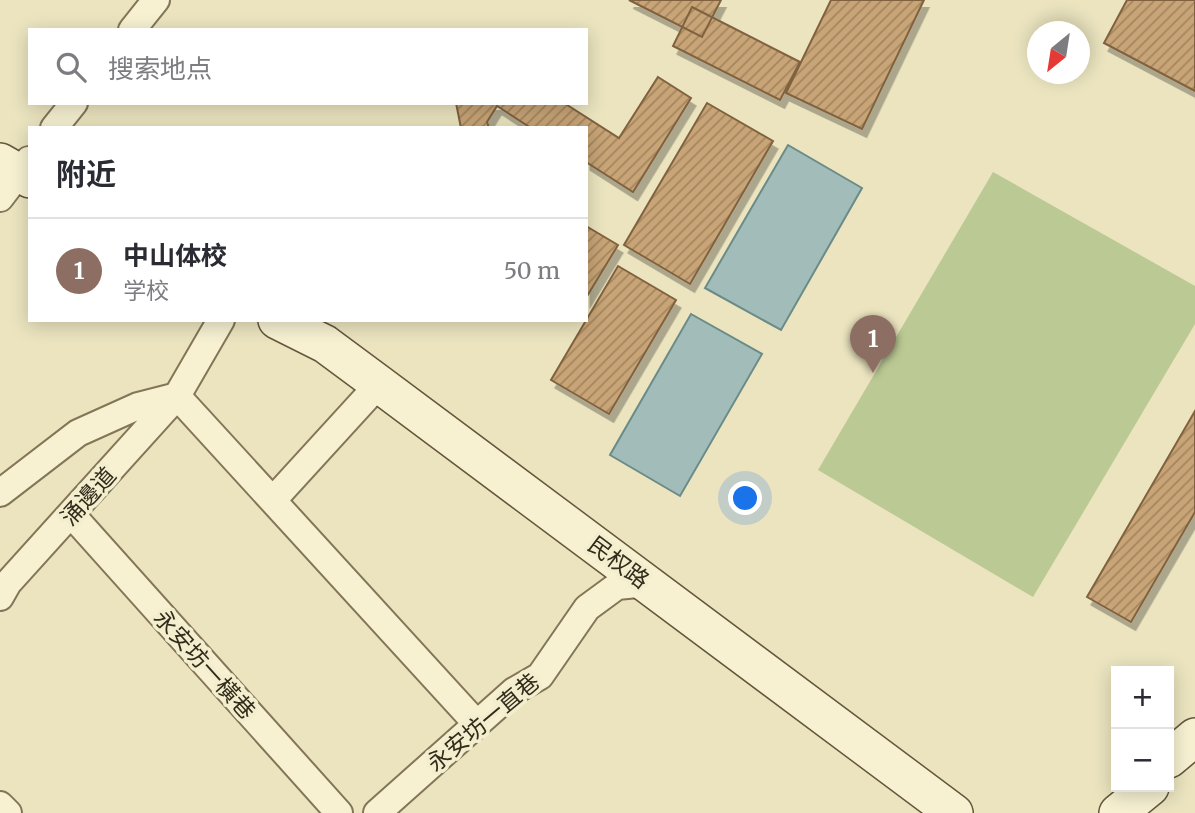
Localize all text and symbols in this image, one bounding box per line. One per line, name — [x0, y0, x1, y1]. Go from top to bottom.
north arrow — [1027, 21, 1090, 84]
search box — [28, 28, 588, 105]
icon: search — [52, 48, 90, 86]
text: 搜索地点 — [108, 52, 212, 85]
text: 附近 — [56, 155, 116, 193]
text: 中山体校 — [123, 239, 227, 272]
text: 1 — [74, 256, 84, 285]
text: 50 m — [504, 256, 560, 285]
text: 学校 — [123, 276, 169, 305]
pin: 1 — [850, 315, 896, 373]
street label: 涌邊道 — [54, 461, 122, 531]
your location — [728, 481, 762, 515]
street label: 民权路 — [583, 530, 655, 594]
street label: 永安坊一橫巷 — [148, 603, 262, 725]
map controls — [1111, 666, 1174, 792]
button: + — [1111, 666, 1174, 729]
street label: 永安坊一直巷 — [421, 667, 545, 777]
button: − — [1111, 729, 1174, 792]

